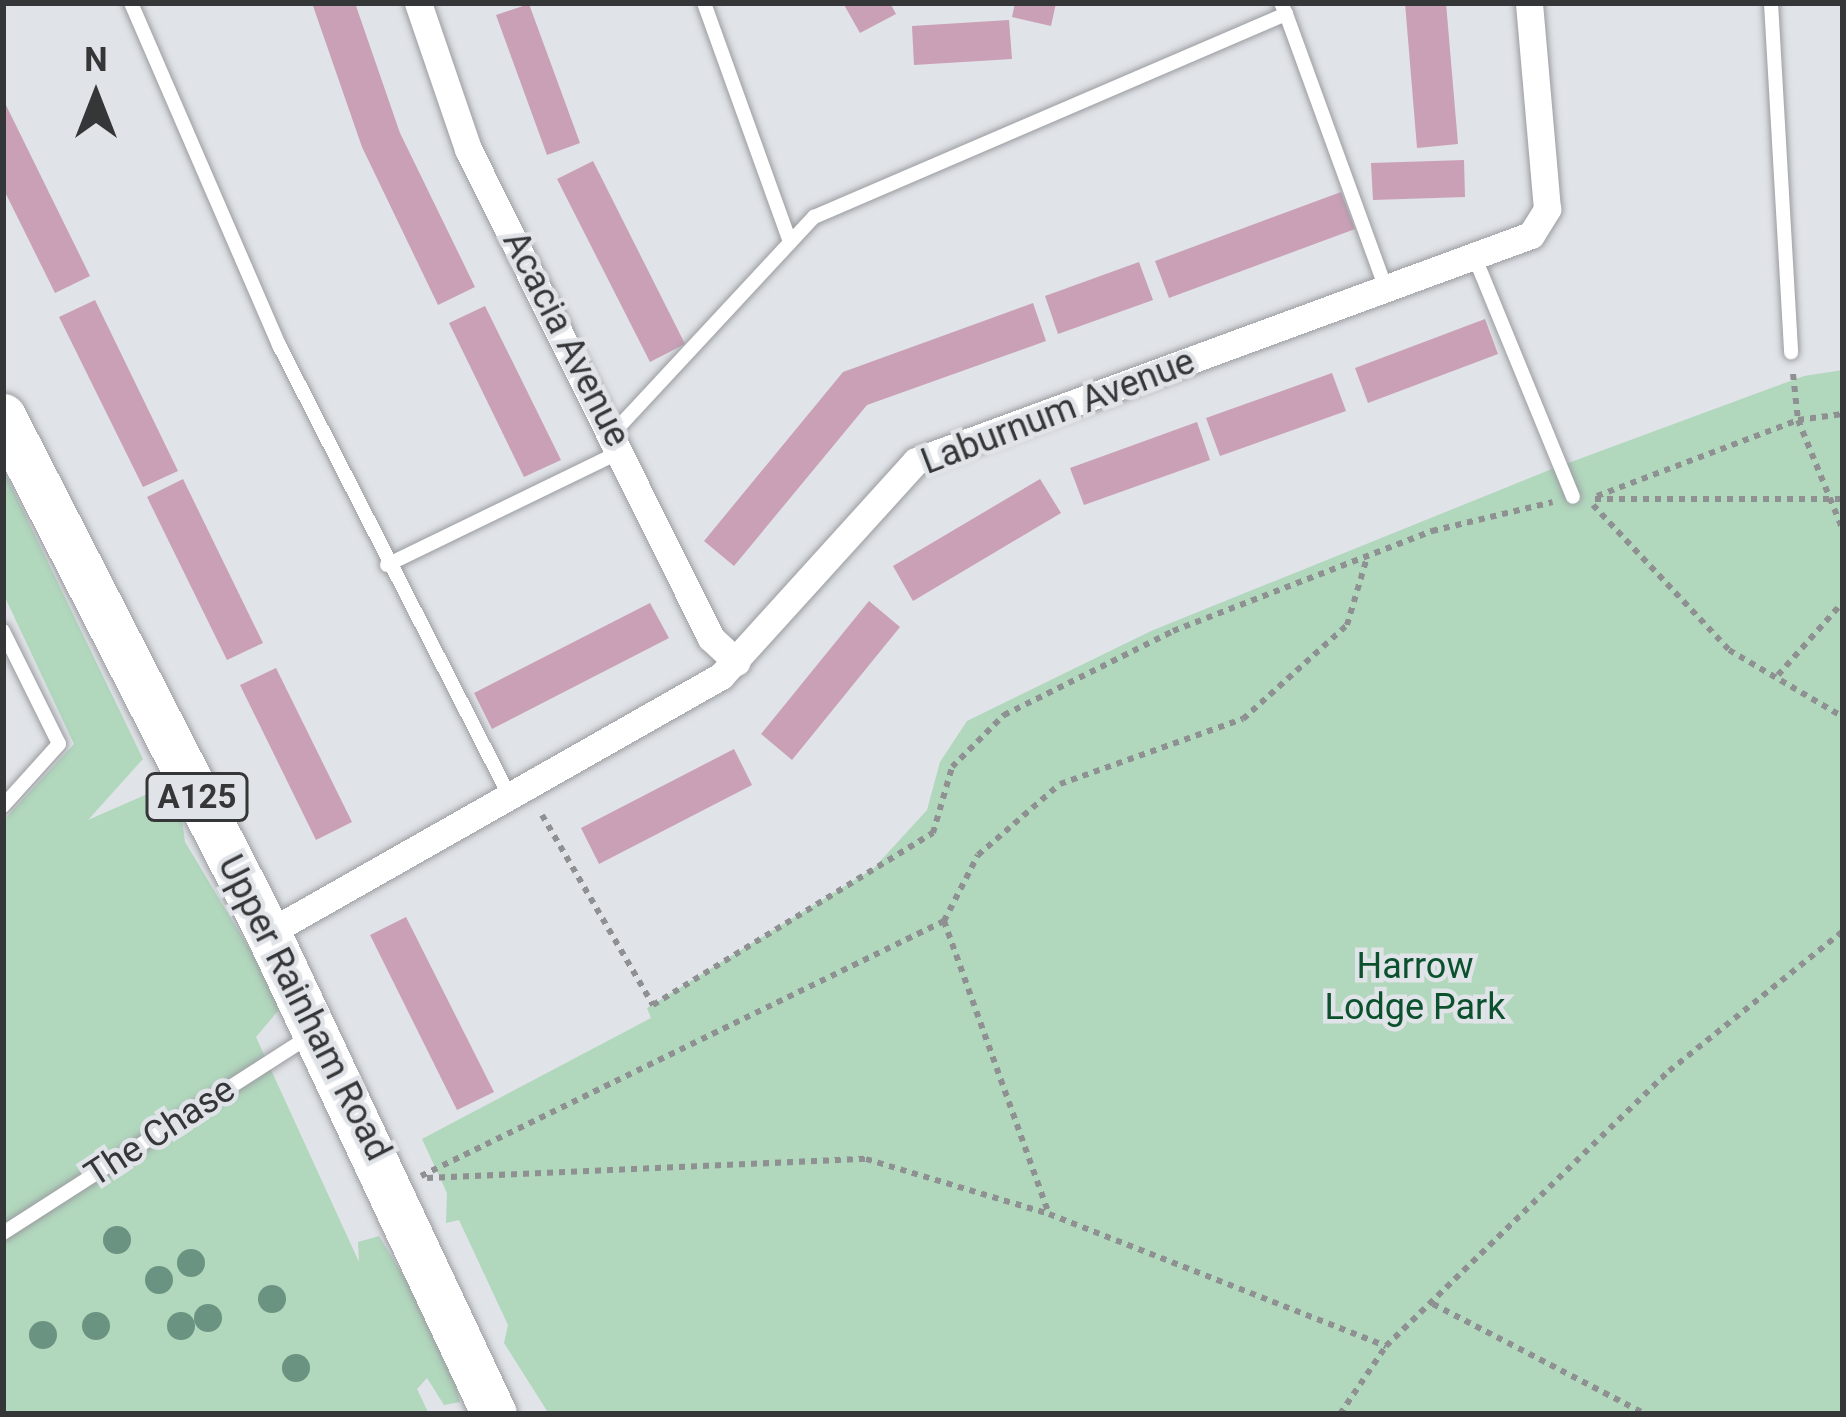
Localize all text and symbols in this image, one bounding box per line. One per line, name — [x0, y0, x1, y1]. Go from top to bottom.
north arrow — [36, 36, 156, 156]
text: N — [84, 40, 108, 79]
street label: Acacia Avenue — [493, 224, 639, 454]
street label: Laburnum Avenue — [915, 340, 1201, 484]
road number: A125 — [143, 770, 251, 824]
street label: Upper Rainham Road — [208, 848, 400, 1168]
park label: Harrow Lodge Park — [1324, 944, 1506, 1029]
street label: The Chase — [77, 1068, 243, 1196]

